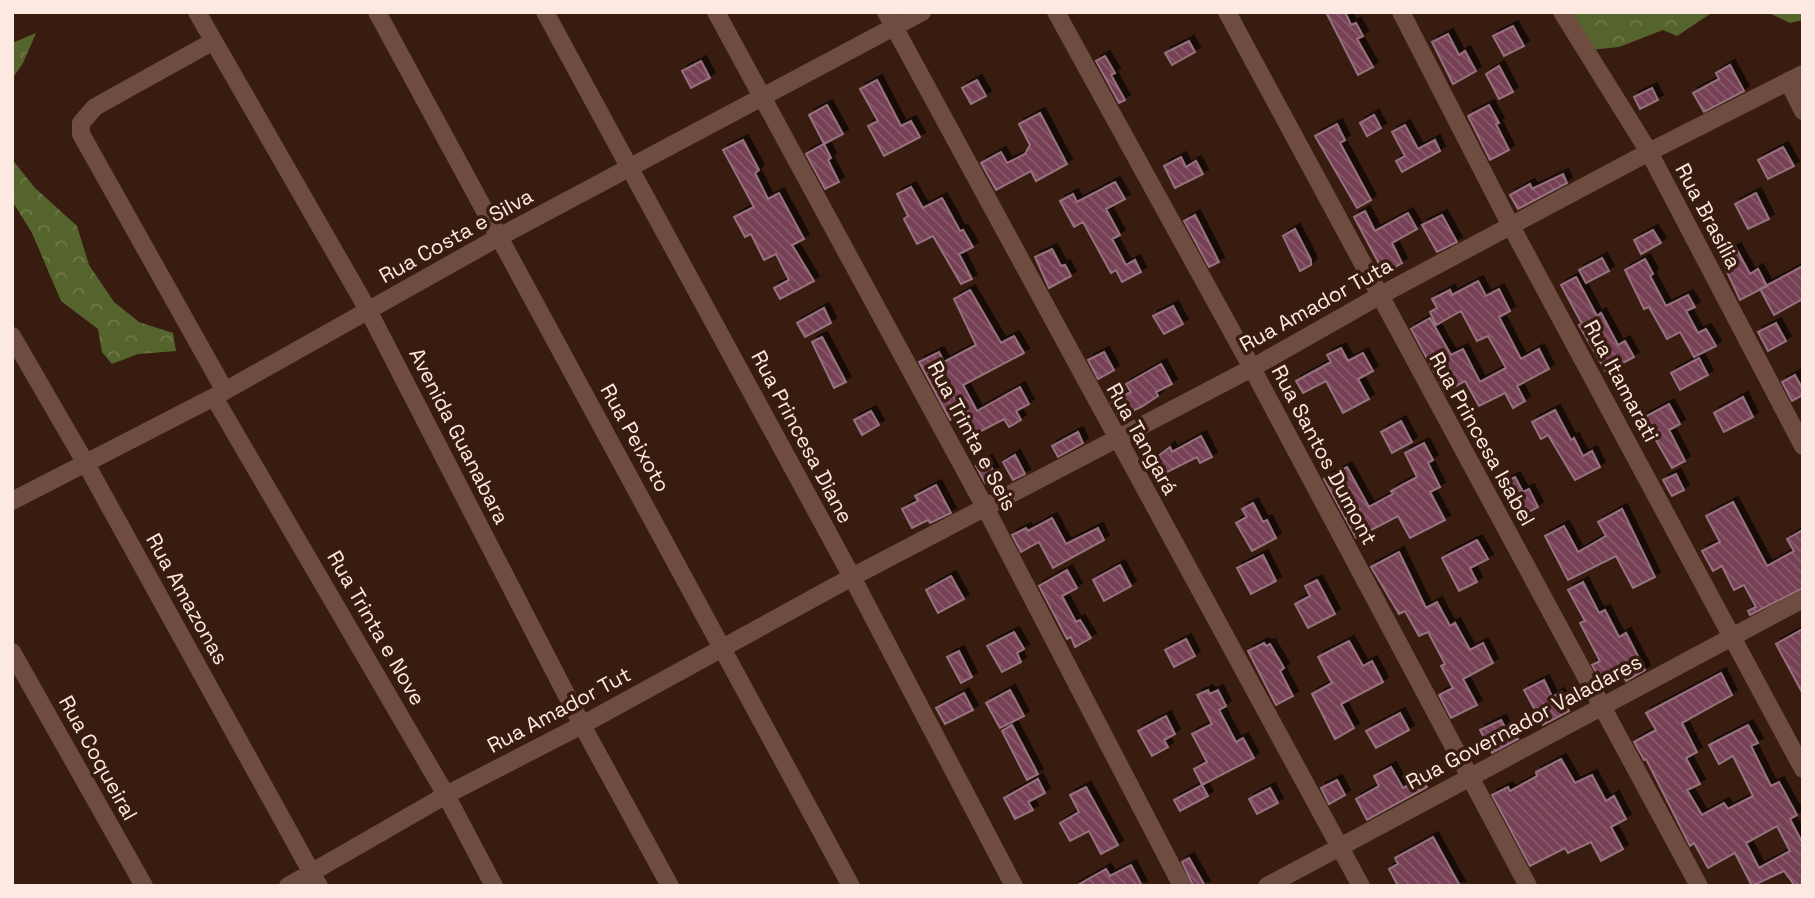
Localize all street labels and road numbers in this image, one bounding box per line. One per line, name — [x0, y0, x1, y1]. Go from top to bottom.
street label: Rua Brasília — [1669, 158, 1747, 273]
street label: Rua Costa e Silva — [374, 182, 538, 289]
street label: Rua Amador Tuta — [1234, 251, 1397, 358]
street label: Rua Itamarati — [1578, 315, 1665, 446]
street label: Avenida Guanabara — [403, 343, 516, 528]
street label: Rua Princesa Diane — [745, 346, 859, 528]
street label: Rua Princesa Isabel — [1423, 347, 1541, 531]
street label: Rua Trinta e Seis — [922, 356, 1023, 515]
street label: Rua Santos Dumont — [1266, 360, 1383, 549]
street label: Rua Tangará — [1101, 378, 1184, 499]
street label: Rua Peixoto — [595, 379, 676, 497]
street label: Rua Amazonas — [140, 528, 235, 669]
street label: Rua Trinta e Nove — [321, 546, 432, 710]
street label: Rua Governador Valadares — [1401, 648, 1646, 795]
street label: Rua Amador Tut — [482, 660, 635, 759]
street label: Rua Coqueiral — [53, 691, 144, 825]

